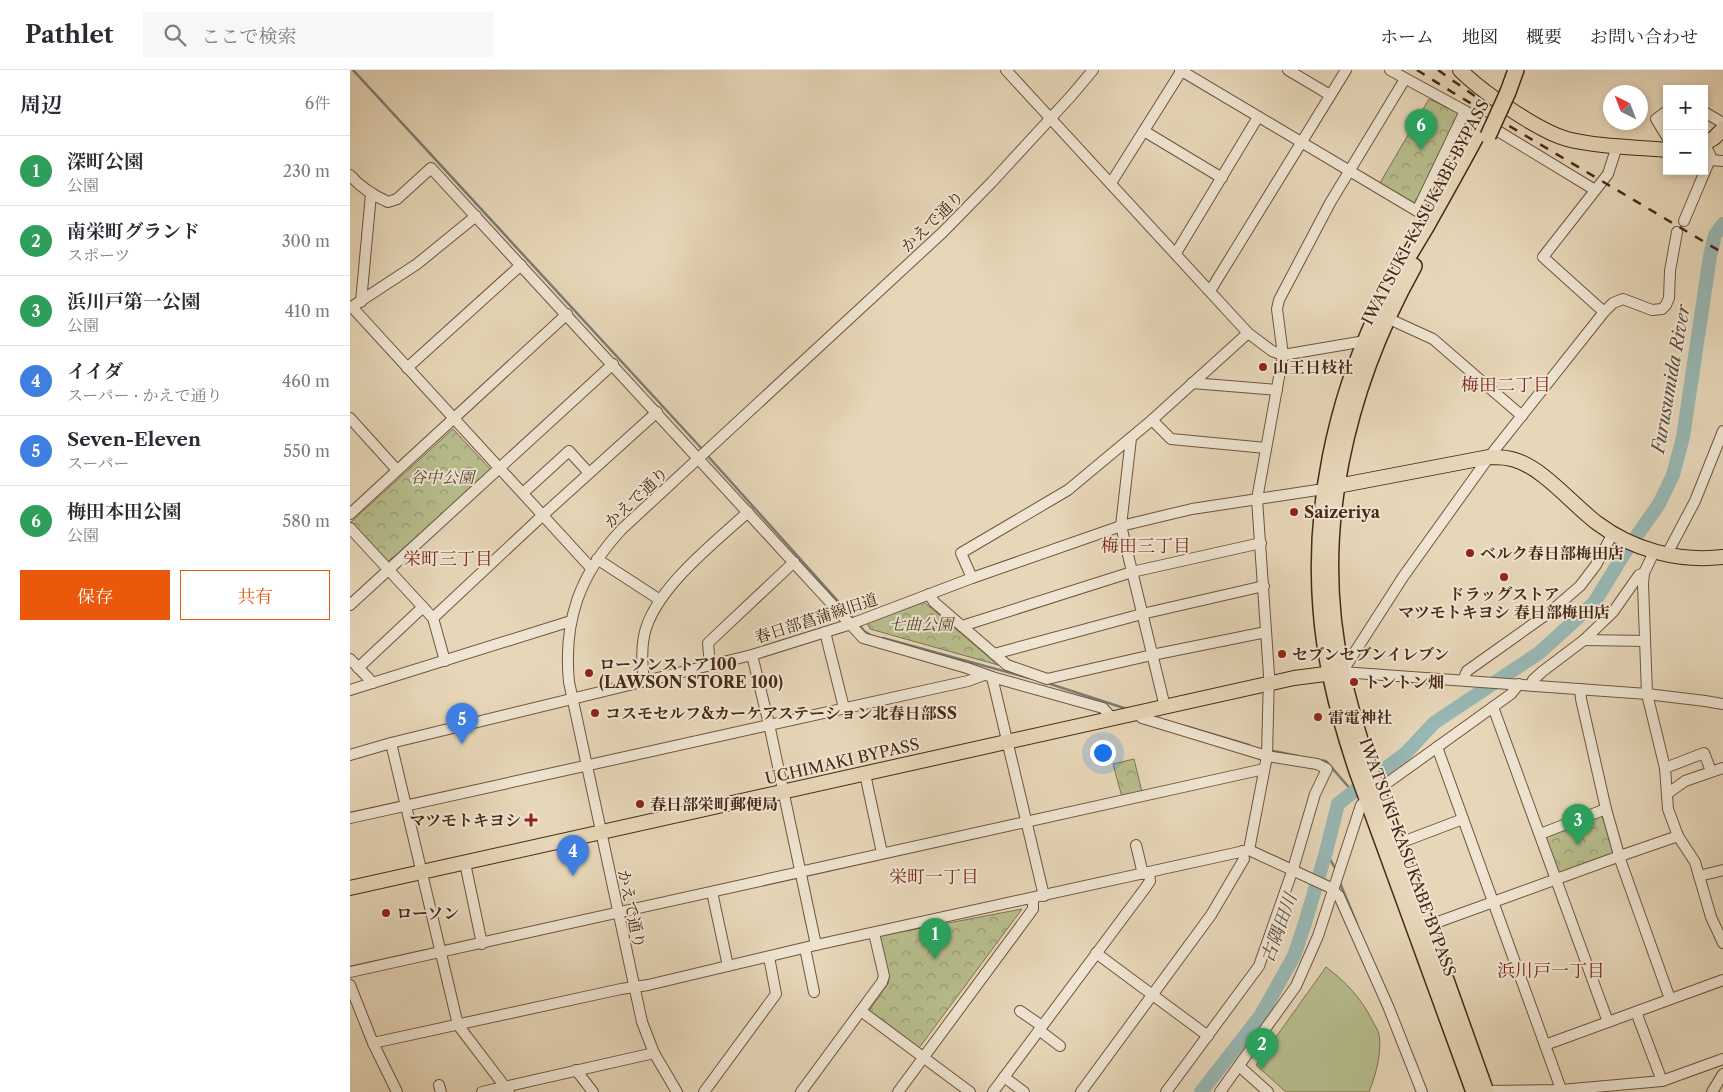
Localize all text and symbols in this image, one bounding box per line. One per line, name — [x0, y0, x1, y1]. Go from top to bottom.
search box — [143, 12, 493, 57]
text: Pathlet — [25, 20, 113, 49]
icon: search — [161, 21, 189, 49]
text: ここで検索 — [201, 25, 296, 48]
text: ホーム — [1380, 26, 1434, 48]
text: 地図 — [1462, 26, 1498, 48]
text: 概要 — [1526, 26, 1562, 48]
text: お問い合わせ — [1590, 26, 1698, 48]
north arrow — [1603, 85, 1648, 130]
map controls — [1663, 85, 1708, 175]
button: + — [1663, 85, 1708, 130]
text: 周辺 — [20, 92, 62, 117]
text: 6件 — [305, 93, 330, 113]
street label: IWATSUKI-KASUKABE BYPASS — [1357, 96, 1493, 328]
pin: 6 — [1405, 109, 1437, 150]
button: − — [1663, 130, 1708, 175]
text: 深町公園 — [67, 150, 143, 173]
text: 1 — [32, 161, 40, 181]
text: 230 m — [283, 161, 330, 181]
text: 公園 — [67, 175, 99, 195]
street label: かえで通り — [896, 186, 968, 256]
text: 南栄町グランド — [67, 220, 200, 243]
text: 2 — [31, 231, 41, 251]
text: 300 m — [282, 231, 330, 251]
text: スポーツ — [67, 245, 130, 265]
text: 浜川戸第一公園 — [67, 290, 200, 313]
text: 3 — [31, 301, 41, 321]
text: 410 m — [285, 301, 330, 321]
water label: Furusumida River — [1647, 302, 1695, 457]
text: 公園 — [67, 315, 99, 335]
place label: 山王日枝社 — [1273, 357, 1353, 377]
text: イイダ — [67, 360, 123, 383]
marker: 山王日枝社 — [1257, 361, 1269, 373]
text: 4 — [31, 371, 41, 391]
text: 460 m — [282, 371, 330, 391]
district label: 梅田二丁目 — [1461, 374, 1551, 396]
text: スーパー · かえで通り — [67, 385, 222, 405]
text: Seven-Eleven — [67, 428, 201, 451]
text: 5 — [32, 441, 40, 461]
text: 550 m — [283, 441, 330, 461]
text: スーパー — [67, 453, 129, 473]
street label: かえで通り — [600, 462, 672, 532]
park label: 谷中公園 — [410, 467, 477, 487]
text: 梅田本田公園 — [67, 500, 181, 523]
place label: Saizeriya — [1304, 502, 1381, 522]
marker: Saizeriya — [1288, 506, 1300, 518]
text: 6 — [31, 511, 41, 531]
text: 580 m — [283, 511, 330, 531]
text: 公園 — [67, 525, 99, 545]
district label: 梅田三丁目 — [1101, 535, 1191, 557]
place label: ベルク春日部梅田店 — [1480, 543, 1624, 563]
marker: ベルク春日部梅田店 — [1464, 547, 1476, 559]
district label: 栄町三丁目 — [403, 548, 493, 570]
button: 保存 — [20, 570, 170, 620]
button: 共有 — [180, 570, 330, 620]
marker: ドラッグストア マツモトキヨシ 春日部梅田店 — [1498, 571, 1510, 583]
place label: ドラッグストア マツモトキヨシ 春日部梅田店 — [1398, 584, 1610, 622]
street label: 春日部菖蒲線旧道 — [752, 589, 880, 647]
park label: 七曲公園 — [889, 614, 956, 634]
place label: セブンセブンイレブン — [1292, 644, 1449, 664]
marker: セブンセブンイレブン — [1276, 648, 1288, 660]
place label: ローソンストア100 (LAWSON STORE 100) — [599, 654, 783, 692]
marker: ローソンストア100 (LAWSON STORE 100) — [583, 667, 595, 679]
place label: トントン畑 — [1364, 672, 1444, 692]
marker: トントン畑 — [1348, 676, 1360, 688]
pin: 5 — [446, 703, 478, 744]
place label: コスモセルフ&カーケアステーション北春日部SS — [605, 703, 957, 723]
marker: コスモセルフ&カーケアステーション北春日部SS — [589, 707, 601, 719]
place label: 雷電神社 — [1328, 707, 1392, 727]
marker: 雷電神社 — [1312, 711, 1324, 723]
street label: UCHIMAKI BYPASS — [763, 734, 921, 788]
street label: IWATSUKI-KASUKABE BYPASS — [1355, 735, 1461, 979]
your location — [1090, 740, 1116, 766]
place label: 春日部栄町郵便局 — [650, 794, 778, 814]
marker: 春日部栄町郵便局 — [634, 798, 646, 810]
pin: 3 — [1562, 804, 1594, 845]
place label: マツモトキヨシ — [409, 810, 521, 830]
marker: マツモトキヨシ — [525, 814, 537, 826]
pin: 4 — [557, 835, 589, 876]
district label: 栄町一丁目 — [889, 866, 979, 888]
street label: かえで通り — [614, 868, 650, 950]
water label: 古隅田川 — [1256, 889, 1302, 966]
place label: ローソン — [396, 903, 459, 923]
marker: ローソン — [380, 907, 392, 919]
pin: 1 — [919, 918, 951, 959]
district label: 浜川戸一丁目 — [1497, 960, 1605, 982]
pin: 2 — [1246, 1028, 1278, 1069]

